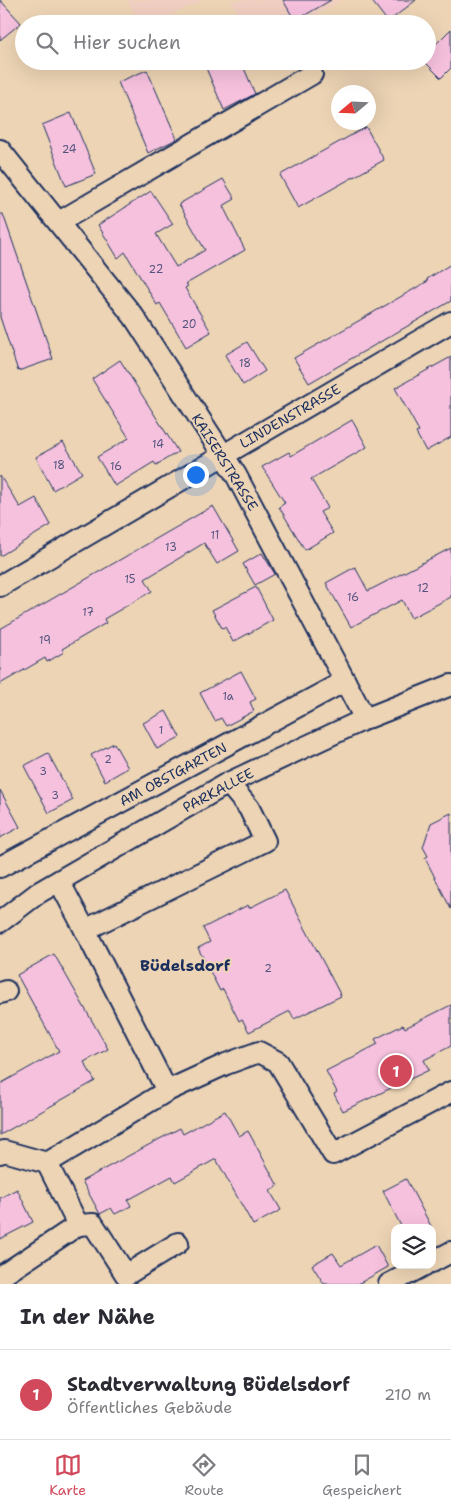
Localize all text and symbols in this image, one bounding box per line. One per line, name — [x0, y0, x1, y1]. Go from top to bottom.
search box — [15, 15, 436, 70]
icon: search — [33, 29, 61, 57]
text: Hier suchen — [73, 30, 181, 55]
north arrow — [331, 85, 376, 130]
house number: 24 — [62, 142, 77, 157]
house number: 22 — [149, 262, 163, 277]
house number: 20 — [181, 317, 197, 332]
house number: 18 — [239, 356, 251, 371]
street label: LINDENSTRASSE — [236, 380, 344, 452]
street label: KAISERSTRASSE — [188, 410, 262, 514]
house number: 14 — [152, 437, 164, 452]
house number: 18 — [53, 458, 65, 473]
house number: 16 — [110, 459, 122, 474]
your location — [183, 462, 209, 488]
house number: 11 — [211, 528, 219, 543]
house number: 13 — [165, 540, 177, 555]
house number: 15 — [124, 572, 136, 587]
house number: 12 — [417, 581, 429, 596]
house number: 16 — [347, 590, 359, 605]
house number: 17 — [82, 605, 94, 620]
house number: 19 — [39, 633, 51, 648]
house number: 1a — [222, 689, 234, 704]
house number: 1 — [159, 723, 163, 738]
street label: AM OBSTGARTEN — [116, 738, 230, 810]
house number: 2 — [104, 752, 112, 767]
house number: 3 — [39, 764, 47, 779]
street label: PARKALLEE — [179, 764, 257, 816]
house number: 3 — [51, 788, 59, 803]
district label: Büdelsdorf — [140, 955, 231, 976]
house number: 2 — [264, 961, 272, 976]
pin: 1 — [380, 1052, 412, 1090]
map controls — [391, 1224, 436, 1269]
button: layers — [391, 1224, 436, 1269]
text: In der Nähe — [20, 1303, 155, 1331]
text: Stadtverwaltung Büdelsdorf — [67, 1372, 350, 1397]
text: 1 — [32, 1384, 40, 1405]
text: 210 m — [384, 1384, 431, 1405]
text: Öffentliches Gebäude — [67, 1397, 232, 1418]
tab: Karte — [49, 1451, 86, 1499]
tab: Route — [184, 1451, 224, 1499]
tab: Gespeichert — [322, 1451, 402, 1499]

